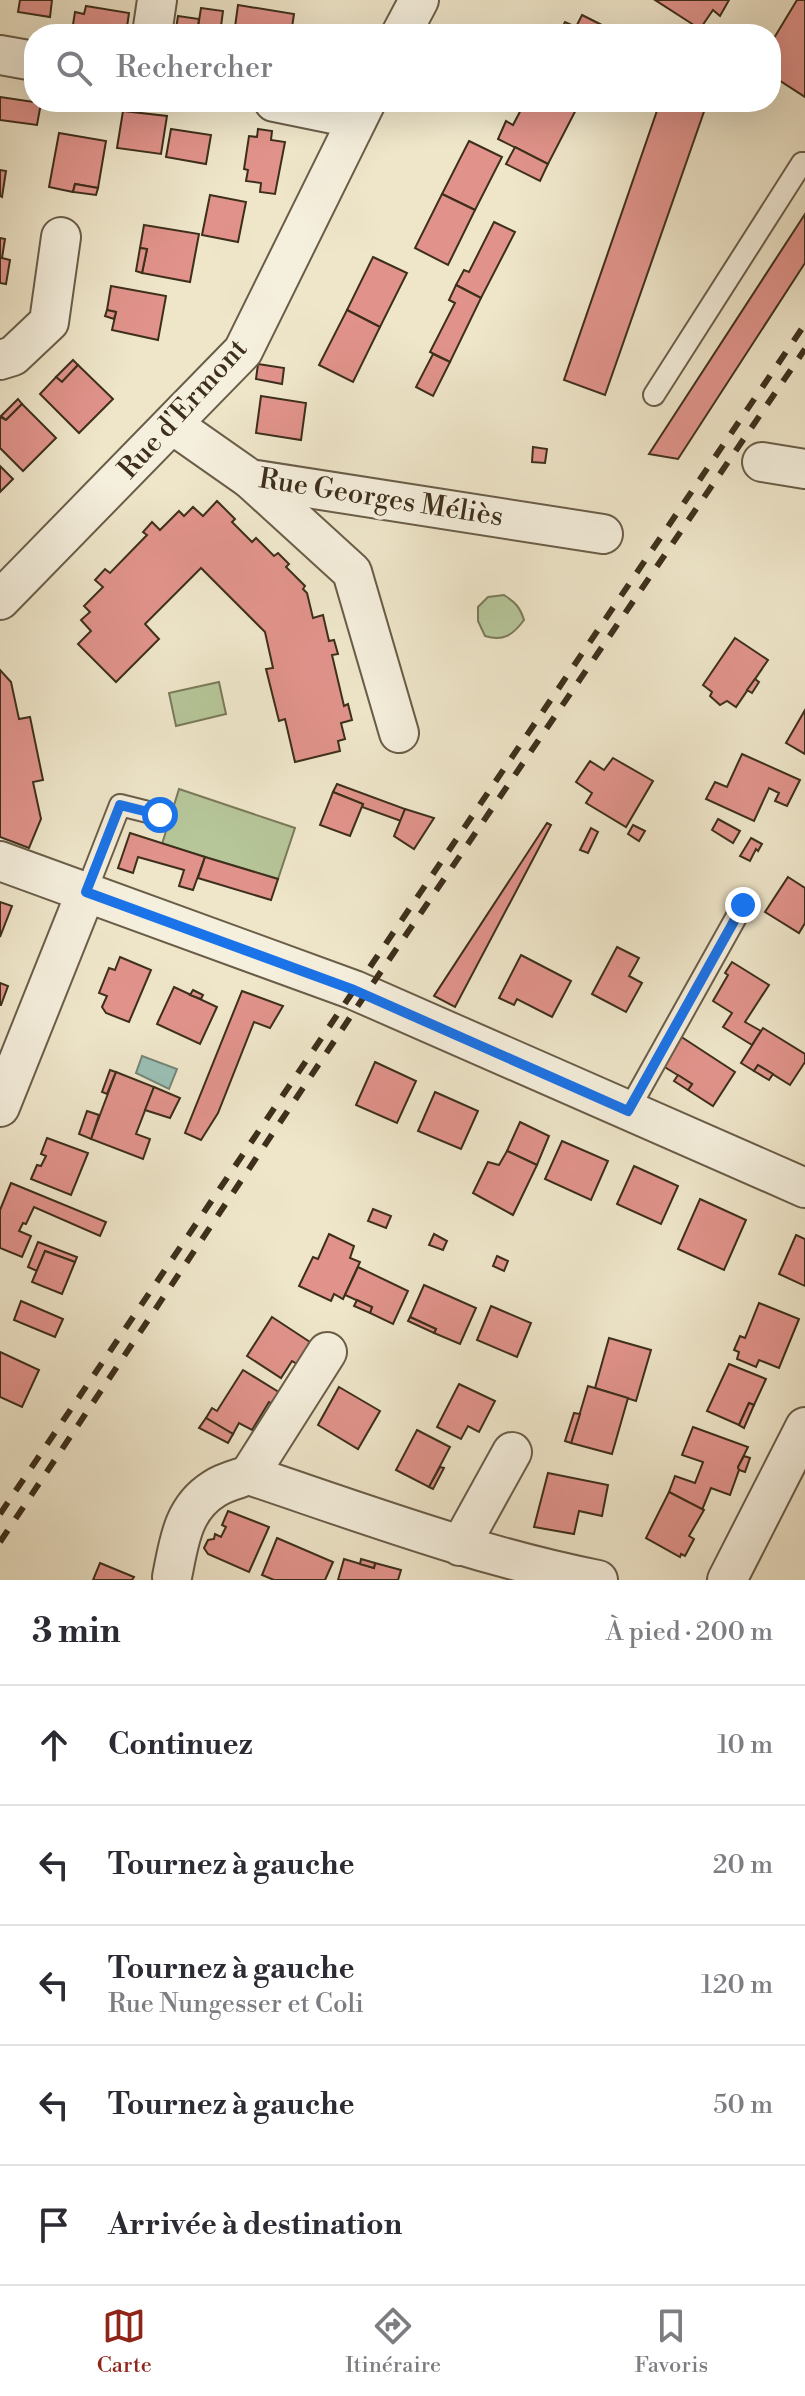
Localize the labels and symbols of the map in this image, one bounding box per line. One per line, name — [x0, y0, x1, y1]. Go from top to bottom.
street label: Rue d'Ermont — [111, 332, 255, 486]
street label: Rue Georges Méliès — [256, 461, 506, 535]
route start — [142, 797, 178, 833]
route end — [725, 887, 761, 923]

